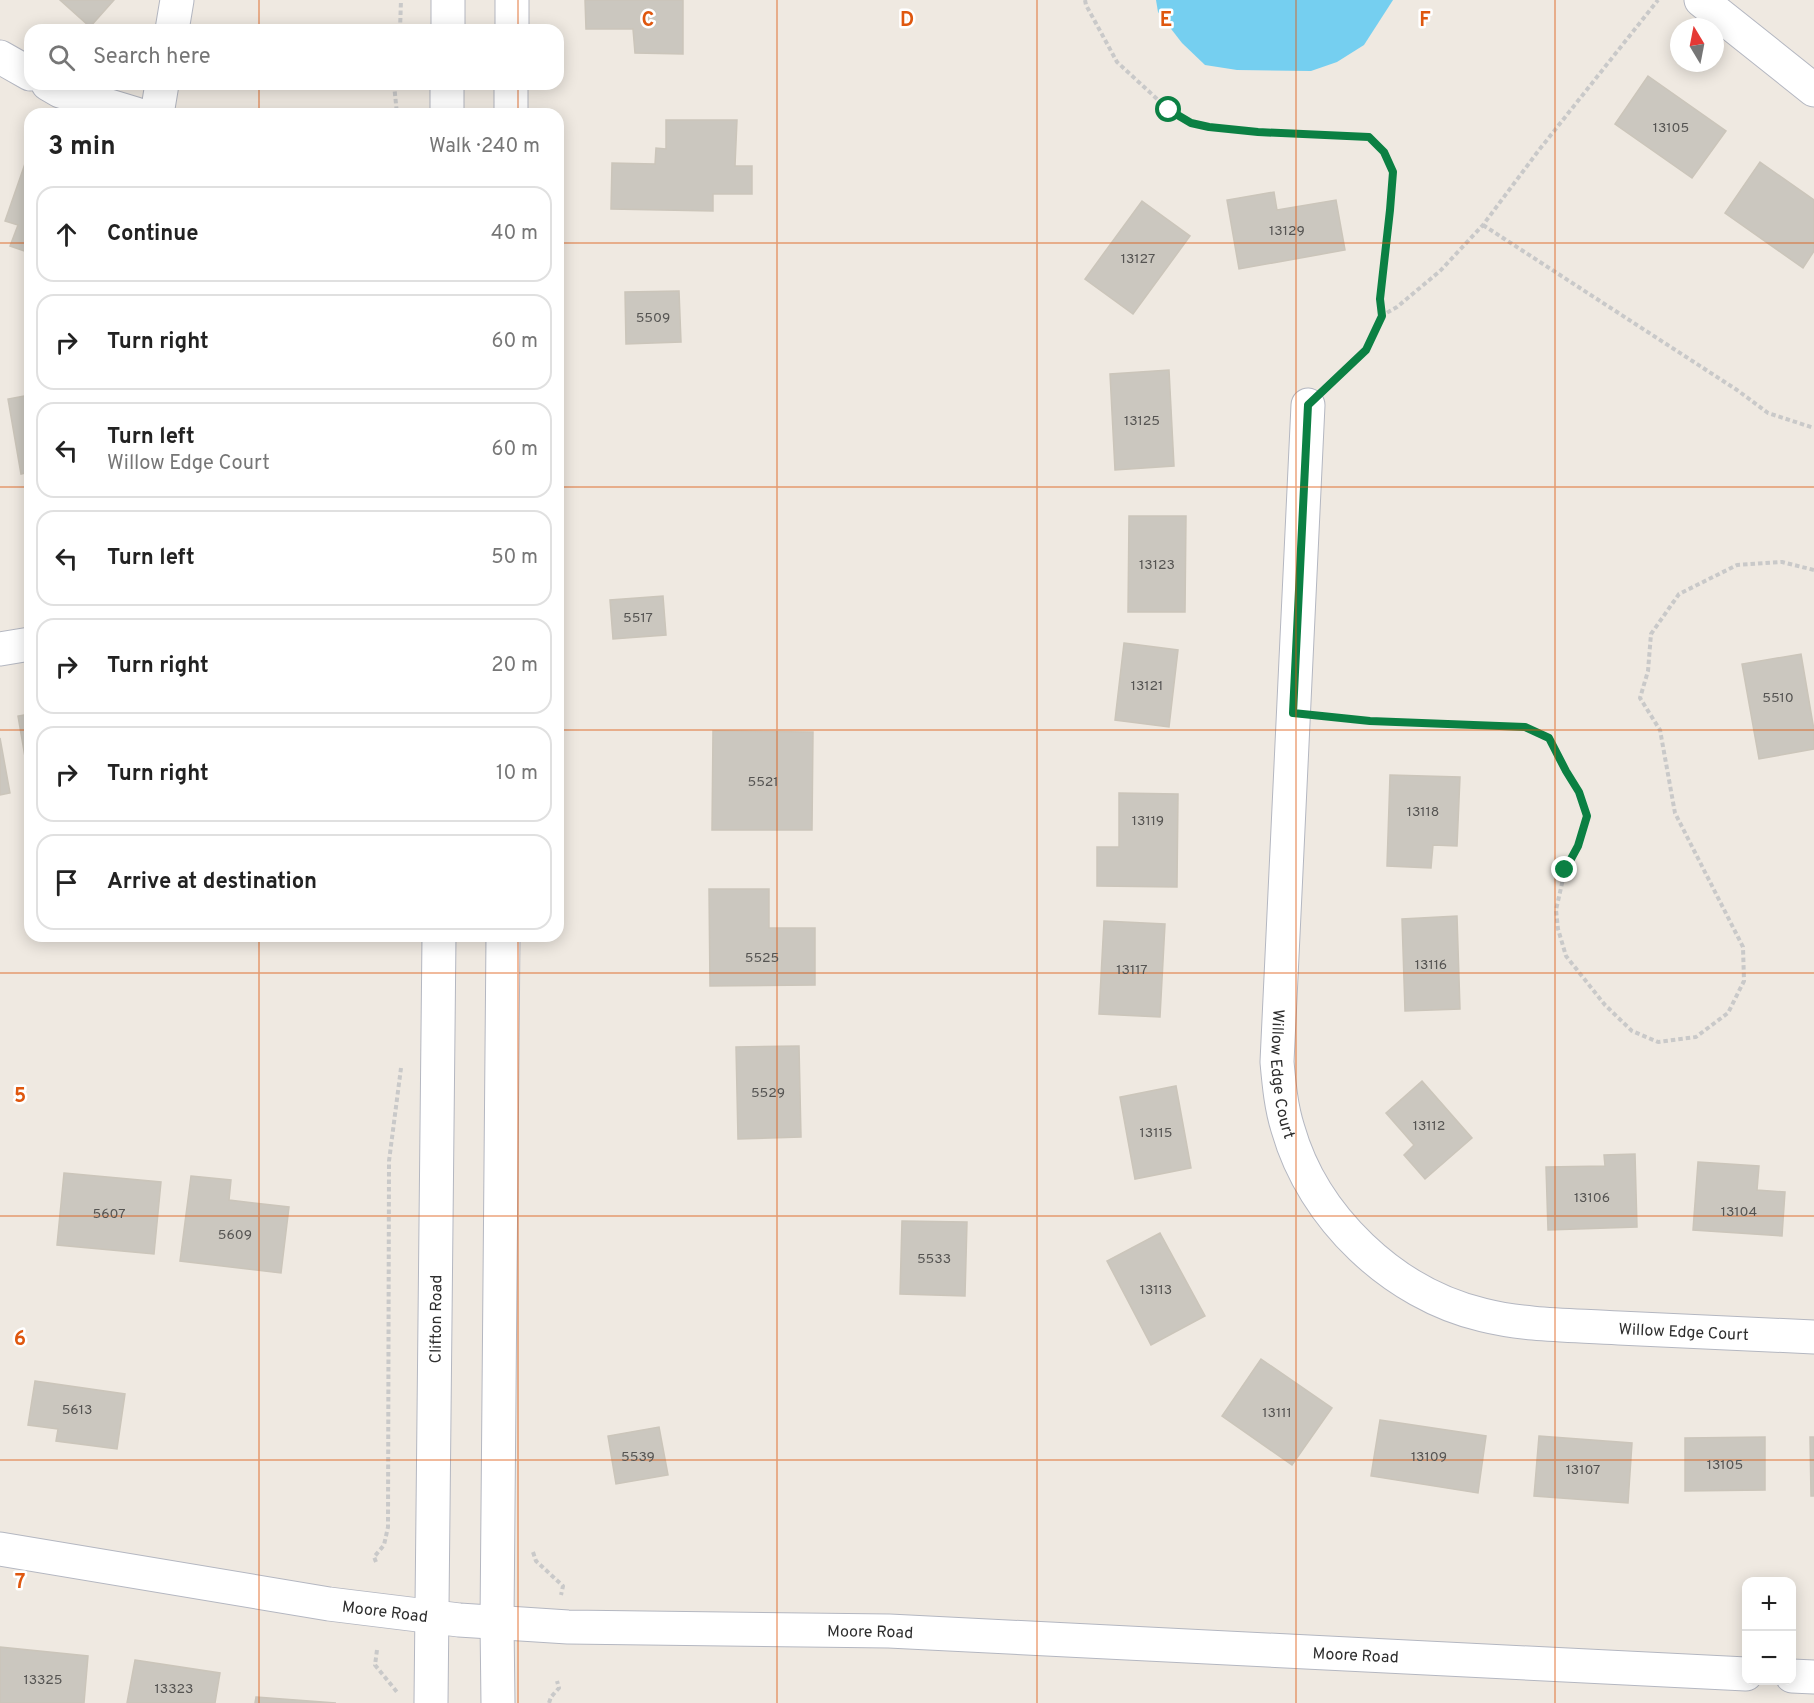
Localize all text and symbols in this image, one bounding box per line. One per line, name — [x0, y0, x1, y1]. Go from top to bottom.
text: C — [642, 8, 654, 34]
text: D — [900, 8, 914, 34]
text: E — [1160, 8, 1172, 34]
text: F — [1419, 8, 1431, 34]
north arrow — [1670, 18, 1724, 72]
search box — [24, 24, 564, 90]
icon: search — [45, 41, 78, 74]
text: Search here — [93, 44, 211, 71]
route start — [1155, 96, 1181, 122]
house number: 13105 — [1653, 120, 1689, 137]
text: 3 min — [48, 131, 116, 164]
text: Walk · 240 m — [429, 134, 540, 160]
icon: ahead — [50, 218, 83, 251]
text: Continue — [107, 221, 198, 248]
text: 40 m — [491, 221, 538, 247]
house number: 13129 — [1269, 223, 1305, 240]
house number: 13127 — [1121, 251, 1155, 268]
house number: 5509 — [636, 310, 670, 327]
icon: right — [50, 326, 83, 359]
text: Turn right — [107, 329, 209, 356]
text: 60 m — [492, 329, 538, 355]
house number: 13125 — [1124, 413, 1160, 430]
text: Turn left — [107, 424, 195, 451]
icon: left — [50, 434, 83, 467]
text: 60 m — [492, 437, 538, 463]
text: Willow Edge Court — [107, 451, 270, 477]
icon: left — [50, 542, 83, 575]
text: Turn left — [107, 545, 195, 572]
text: 50 m — [491, 545, 538, 571]
house number: 13123 — [1139, 557, 1175, 574]
house number: 5517 — [623, 610, 653, 627]
icon: right — [50, 650, 83, 683]
text: Turn right — [107, 653, 209, 680]
text: 20 m — [491, 653, 538, 679]
house number: 13121 — [1131, 678, 1163, 695]
house number: 5510 — [1762, 690, 1794, 707]
icon: right — [50, 758, 83, 791]
text: Turn right — [107, 761, 209, 788]
text: 10 m — [496, 761, 538, 787]
house number: 5521 — [747, 774, 779, 791]
house number: 13118 — [1407, 804, 1439, 821]
house number: 13119 — [1132, 813, 1164, 830]
route end — [1551, 856, 1577, 882]
icon: arrive — [50, 866, 83, 899]
text: Arrive at destination — [107, 869, 317, 896]
house number: 5525 — [745, 950, 779, 967]
house number: 13116 — [1415, 957, 1447, 974]
house number: 13117 — [1116, 962, 1148, 979]
street label: Willow Edge Court — [1265, 1009, 1298, 1142]
text: 5 — [14, 1084, 26, 1110]
house number: 5529 — [751, 1085, 785, 1102]
house number: 13112 — [1413, 1118, 1445, 1135]
house number: 13115 — [1140, 1125, 1172, 1142]
house number: 13106 — [1574, 1190, 1610, 1207]
house number: 13104 — [1721, 1204, 1757, 1221]
house number: 5607 — [93, 1206, 125, 1223]
house number: 5609 — [218, 1227, 252, 1244]
house number: 5533 — [917, 1251, 951, 1268]
street label: Clifton Road — [427, 1275, 447, 1363]
house number: 13113 — [1140, 1282, 1172, 1299]
street label: Willow Edge Court — [1618, 1320, 1749, 1346]
text: 6 — [14, 1327, 26, 1353]
house number: 5613 — [62, 1402, 92, 1419]
house number: 13111 — [1262, 1405, 1292, 1422]
house number: 5539 — [621, 1449, 655, 1466]
house number: 13109 — [1411, 1449, 1447, 1466]
house number: 13105 — [1707, 1457, 1743, 1474]
house number: 13107 — [1566, 1462, 1600, 1479]
text: 7 — [15, 1570, 25, 1596]
map controls — [1742, 1577, 1796, 1685]
button: + — [1742, 1577, 1796, 1631]
street label: Moore Road — [341, 1598, 429, 1628]
street label: Moore Road — [827, 1622, 914, 1644]
button: − — [1742, 1631, 1796, 1685]
street label: Moore Road — [1312, 1644, 1399, 1669]
house number: 13325 — [23, 1672, 63, 1689]
house number: 13323 — [155, 1681, 193, 1698]

